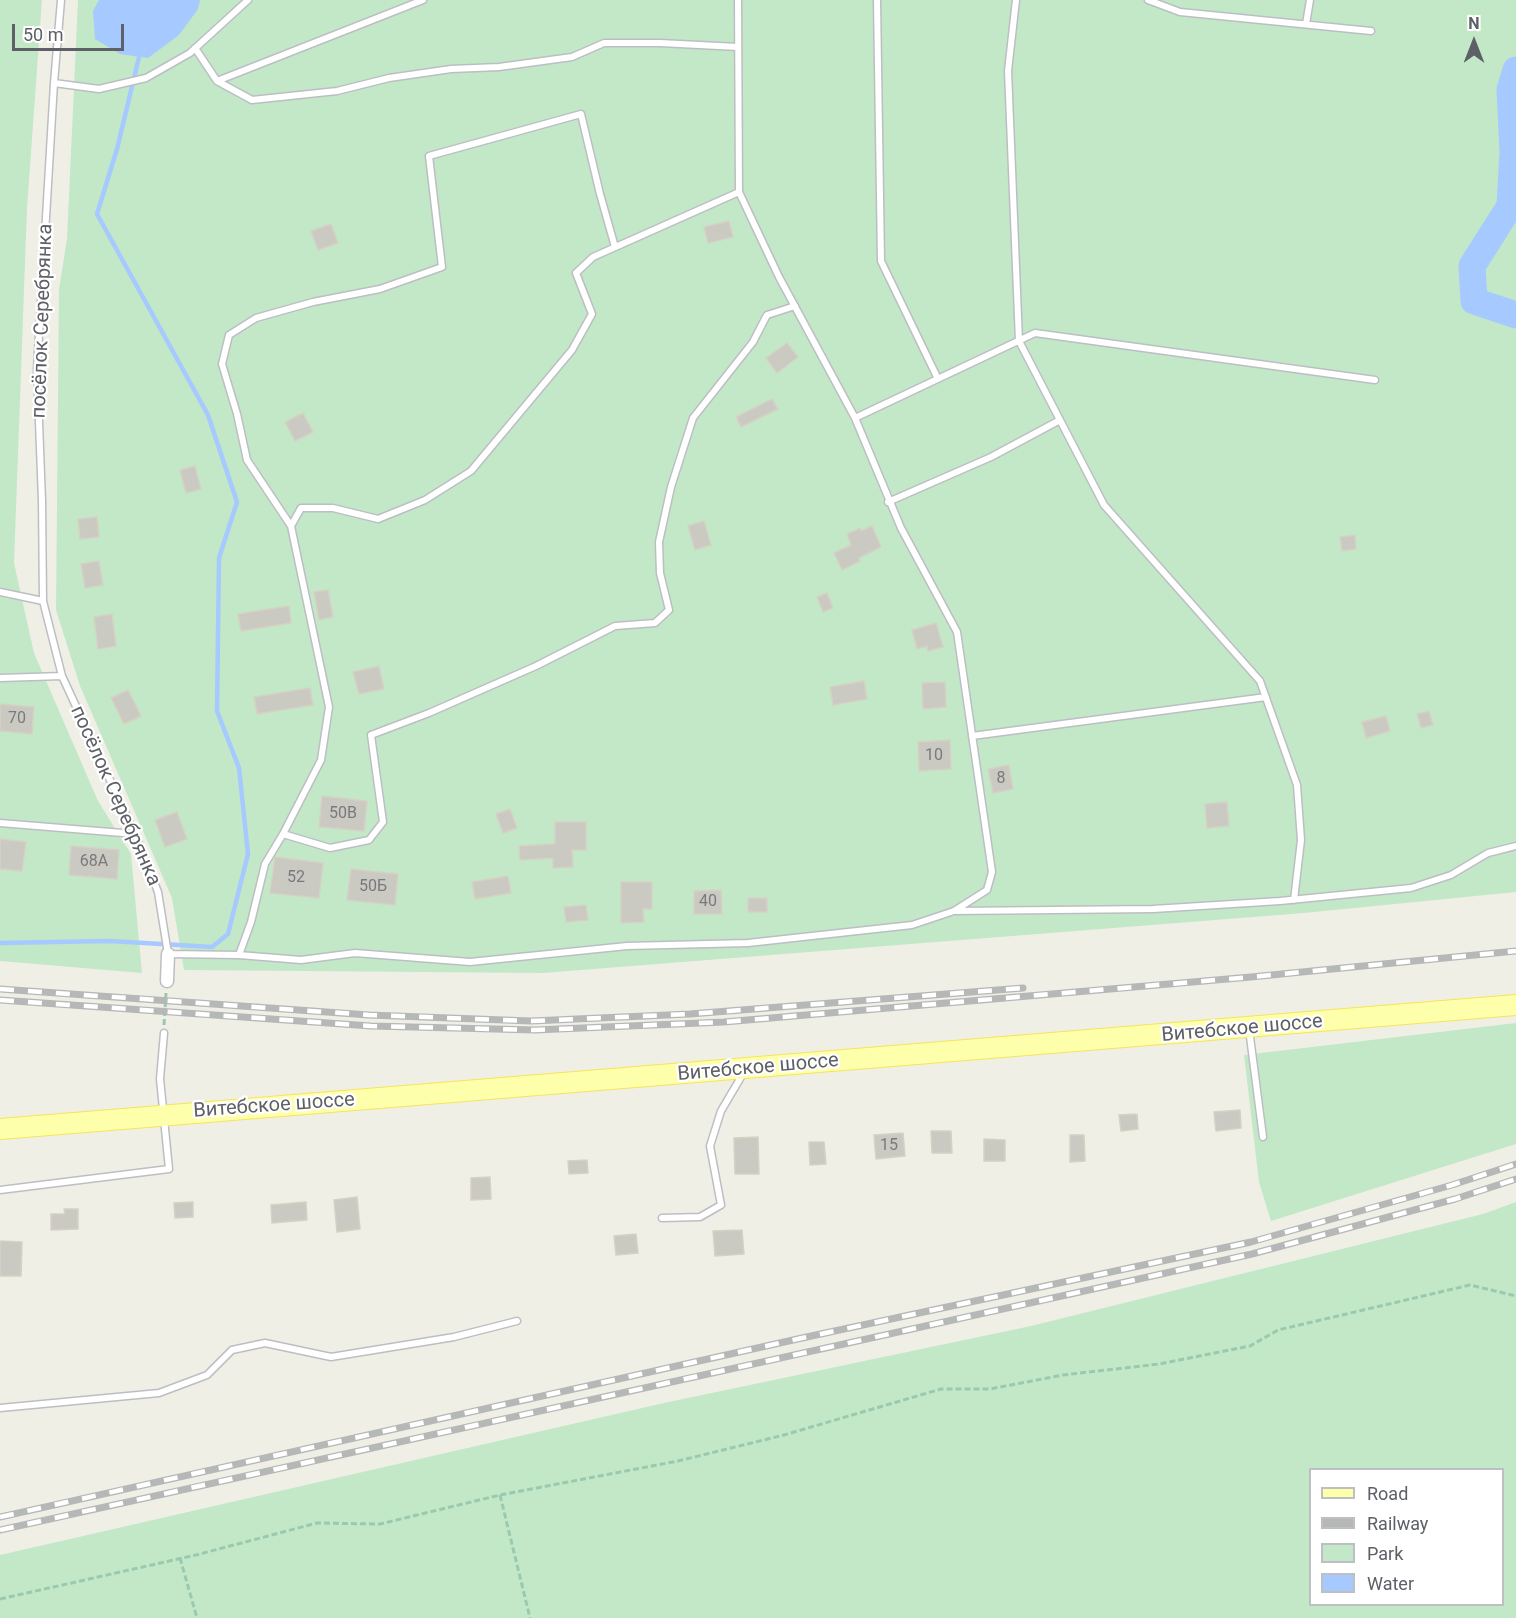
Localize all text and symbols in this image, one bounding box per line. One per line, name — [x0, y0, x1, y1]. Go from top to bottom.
scale bar — [15, 12, 128, 50]
north arrow — [1444, 12, 1504, 72]
text: N — [1468, 14, 1480, 33]
text: 50 m — [23, 24, 63, 45]
street label: посёлок Серебрянка — [28, 223, 58, 419]
street label: посёлок Серебрянка — [64, 702, 166, 890]
house number: 70 — [8, 709, 26, 729]
house number: 10 — [925, 746, 943, 766]
house number: 8 — [997, 769, 1005, 789]
house number: 50В — [329, 804, 357, 824]
house number: 68А — [80, 852, 108, 872]
house number: 52 — [287, 868, 305, 888]
house number: 50Б — [359, 877, 387, 897]
house number: 40 — [699, 892, 717, 912]
street label: Витебское шоссе — [1160, 1010, 1324, 1048]
street label: Витебское шоссе — [676, 1049, 840, 1087]
street label: Витебское шоссе — [193, 1088, 355, 1124]
house number: 15 — [880, 1136, 898, 1156]
legend — [1309, 1468, 1504, 1606]
text: Road — [1367, 1483, 1408, 1504]
text: Railway — [1367, 1513, 1428, 1534]
text: Park — [1367, 1543, 1403, 1564]
text: Water — [1367, 1573, 1414, 1594]

